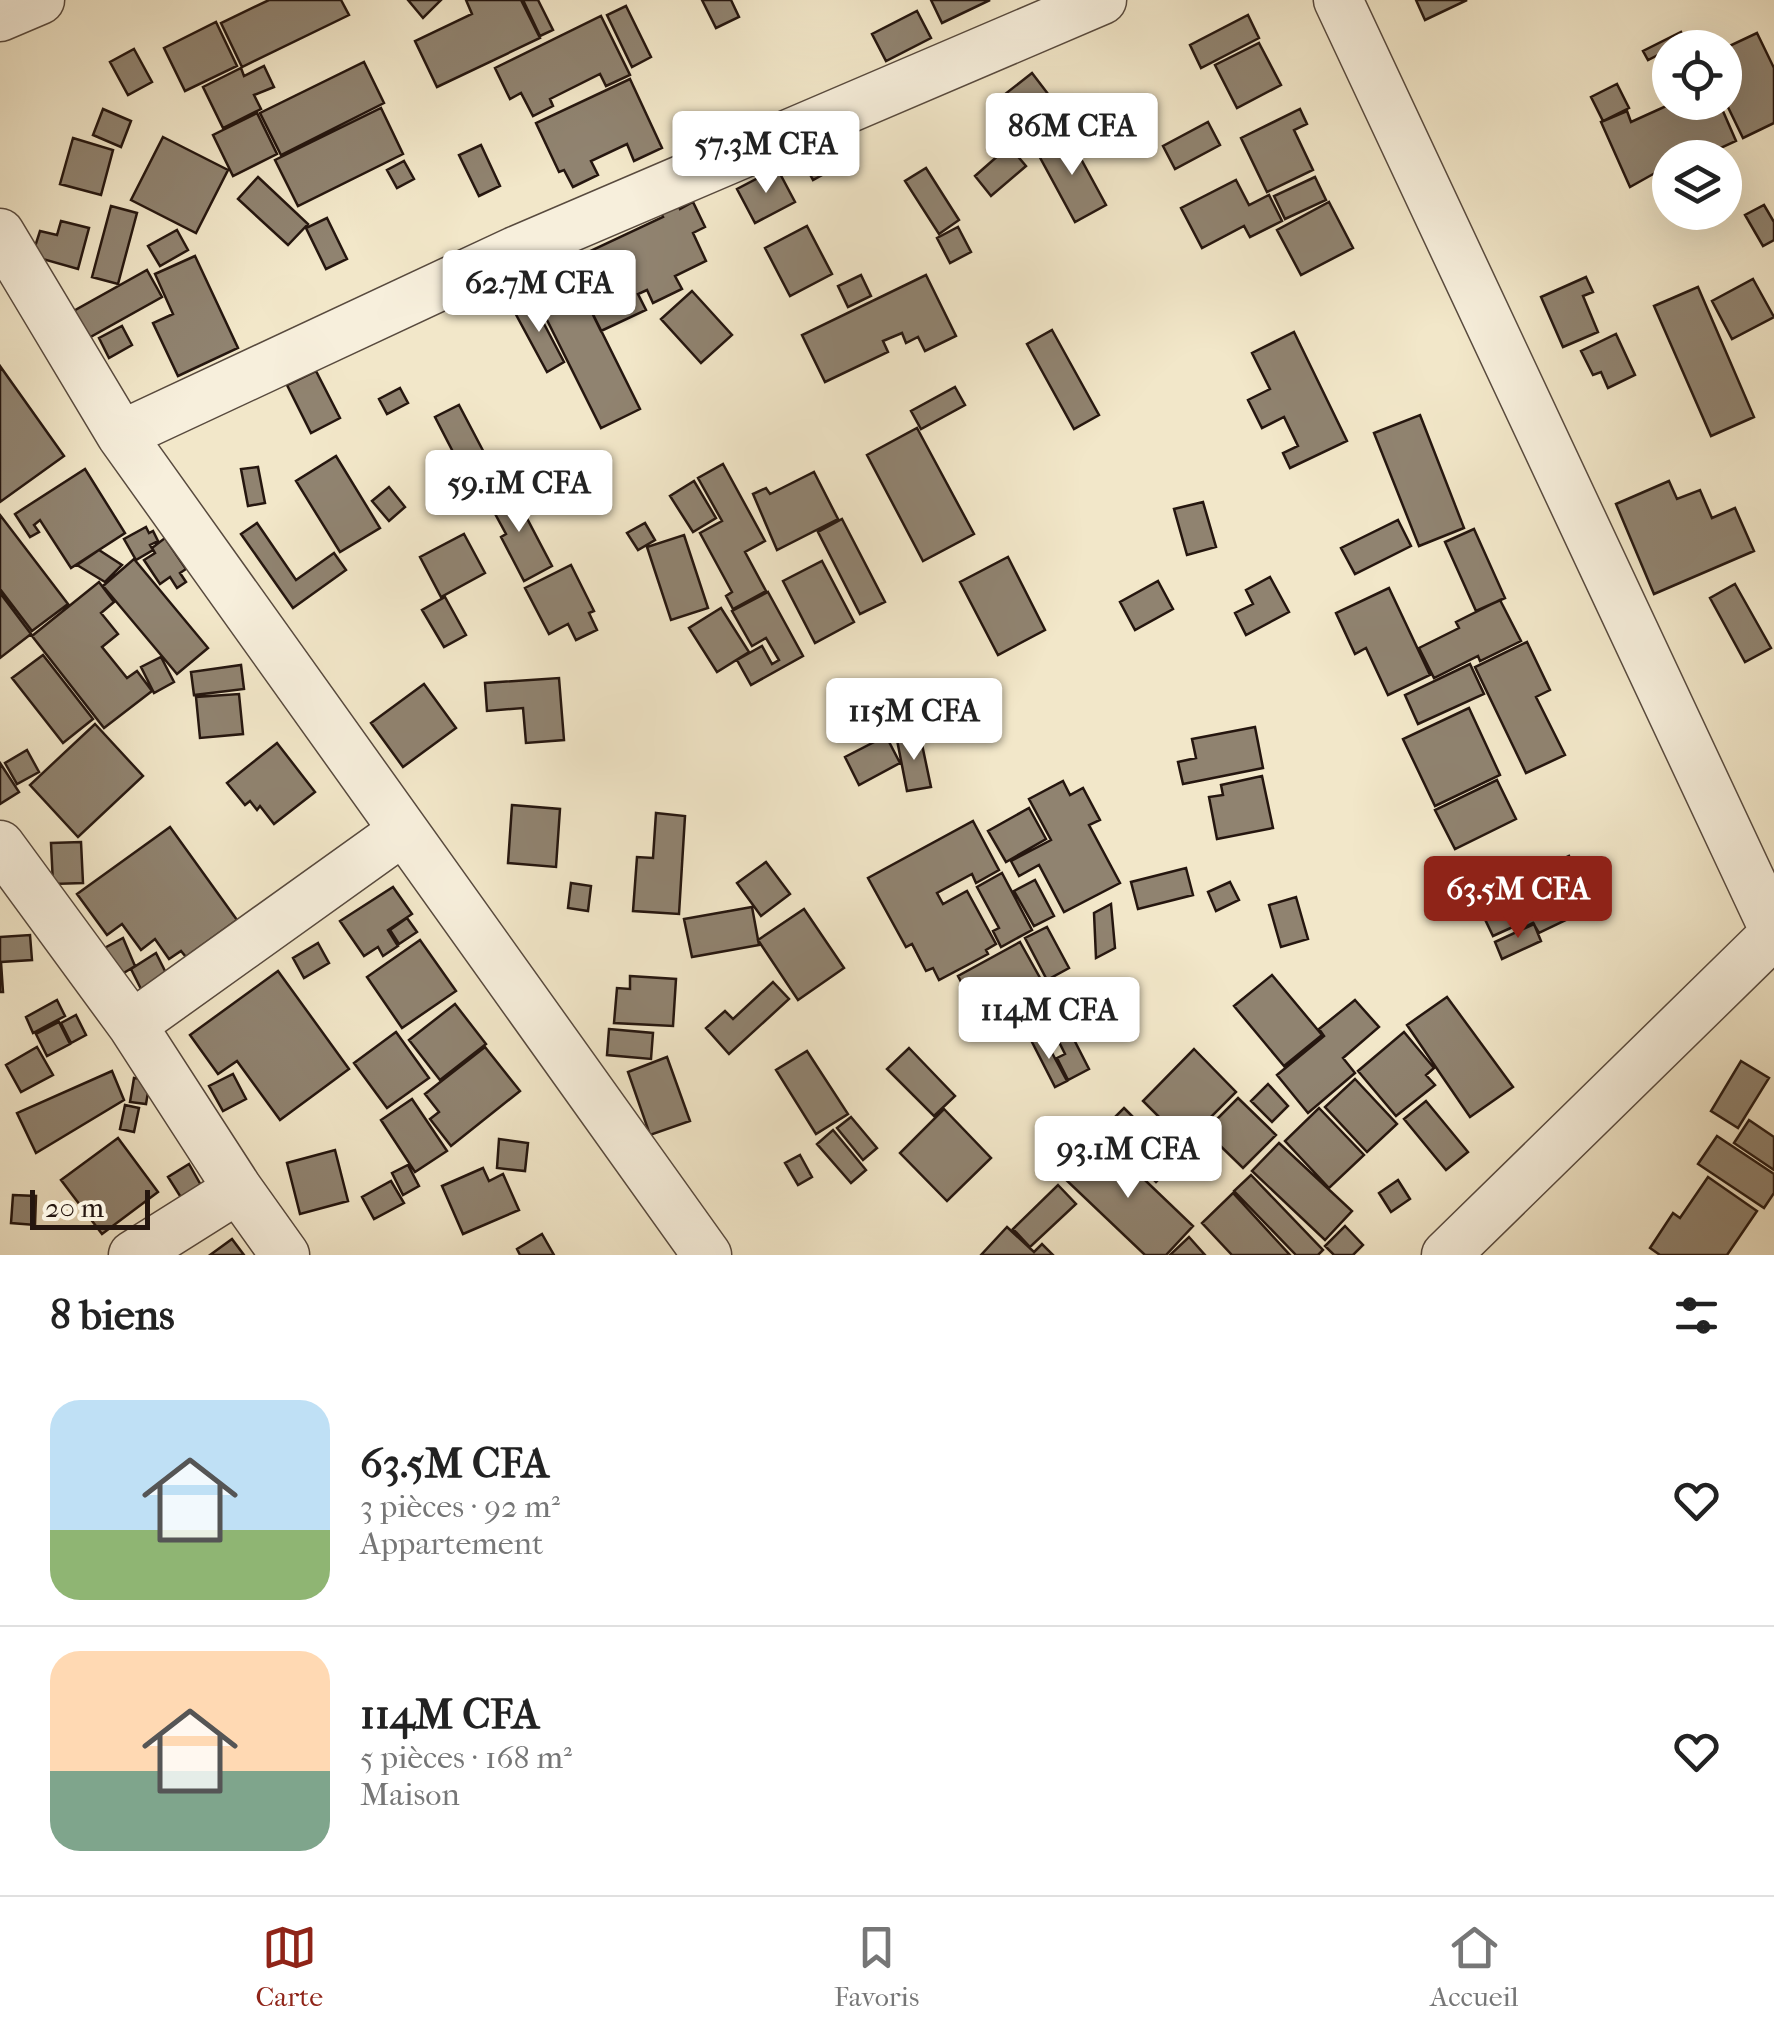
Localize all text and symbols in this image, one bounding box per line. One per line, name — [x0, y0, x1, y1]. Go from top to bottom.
map controls — [1652, 30, 1742, 230]
button: locate — [1652, 30, 1742, 120]
pin: 86M CFA — [980, 93, 1164, 178]
text: 86M CFA — [1008, 107, 1136, 144]
pin: 57.3M CFA — [652, 111, 880, 196]
text: 57.3M CFA — [694, 125, 838, 162]
button: layers — [1652, 140, 1742, 230]
pin: 62.7M CFA — [425, 250, 653, 335]
text: 62.7M CFA — [465, 264, 613, 301]
pin: 59.1M CFA — [405, 450, 633, 535]
text: 59.1M CFA — [447, 464, 591, 501]
pin: 115M CFA — [811, 678, 1017, 763]
text: 115M CFA — [848, 692, 980, 729]
pin: 63.5M CFA — [1404, 856, 1632, 941]
text: 63.5M CFA — [1446, 870, 1590, 907]
pin: 114M CFA — [946, 977, 1152, 1062]
text: 114M CFA — [981, 991, 1117, 1028]
pin: 93.1M CFA — [1014, 1116, 1242, 1201]
text: 93.1M CFA — [1057, 1130, 1199, 1167]
scale bar — [30, 1185, 150, 1230]
text: 20 m — [45, 1191, 104, 1224]
icon: filters — [1669, 1288, 1724, 1343]
text: 8 biens — [50, 1291, 175, 1340]
text: 63.5M CFA — [360, 1439, 549, 1488]
icon: home — [130, 1440, 250, 1560]
icon: heart — [1669, 1473, 1724, 1528]
text: 3 pièces · 92 m² — [360, 1488, 560, 1525]
text: Appartement — [360, 1525, 543, 1562]
text: 114M CFA — [360, 1690, 540, 1739]
icon: home — [130, 1691, 250, 1811]
icon: heart — [1669, 1724, 1724, 1779]
text: 5 pièces · 168 m² — [360, 1739, 572, 1776]
text: Maison — [360, 1776, 460, 1813]
tab: Carte — [255, 1920, 323, 2013]
tab: Favoris — [834, 1920, 919, 2013]
tab: Accueil — [1430, 1920, 1519, 2013]

